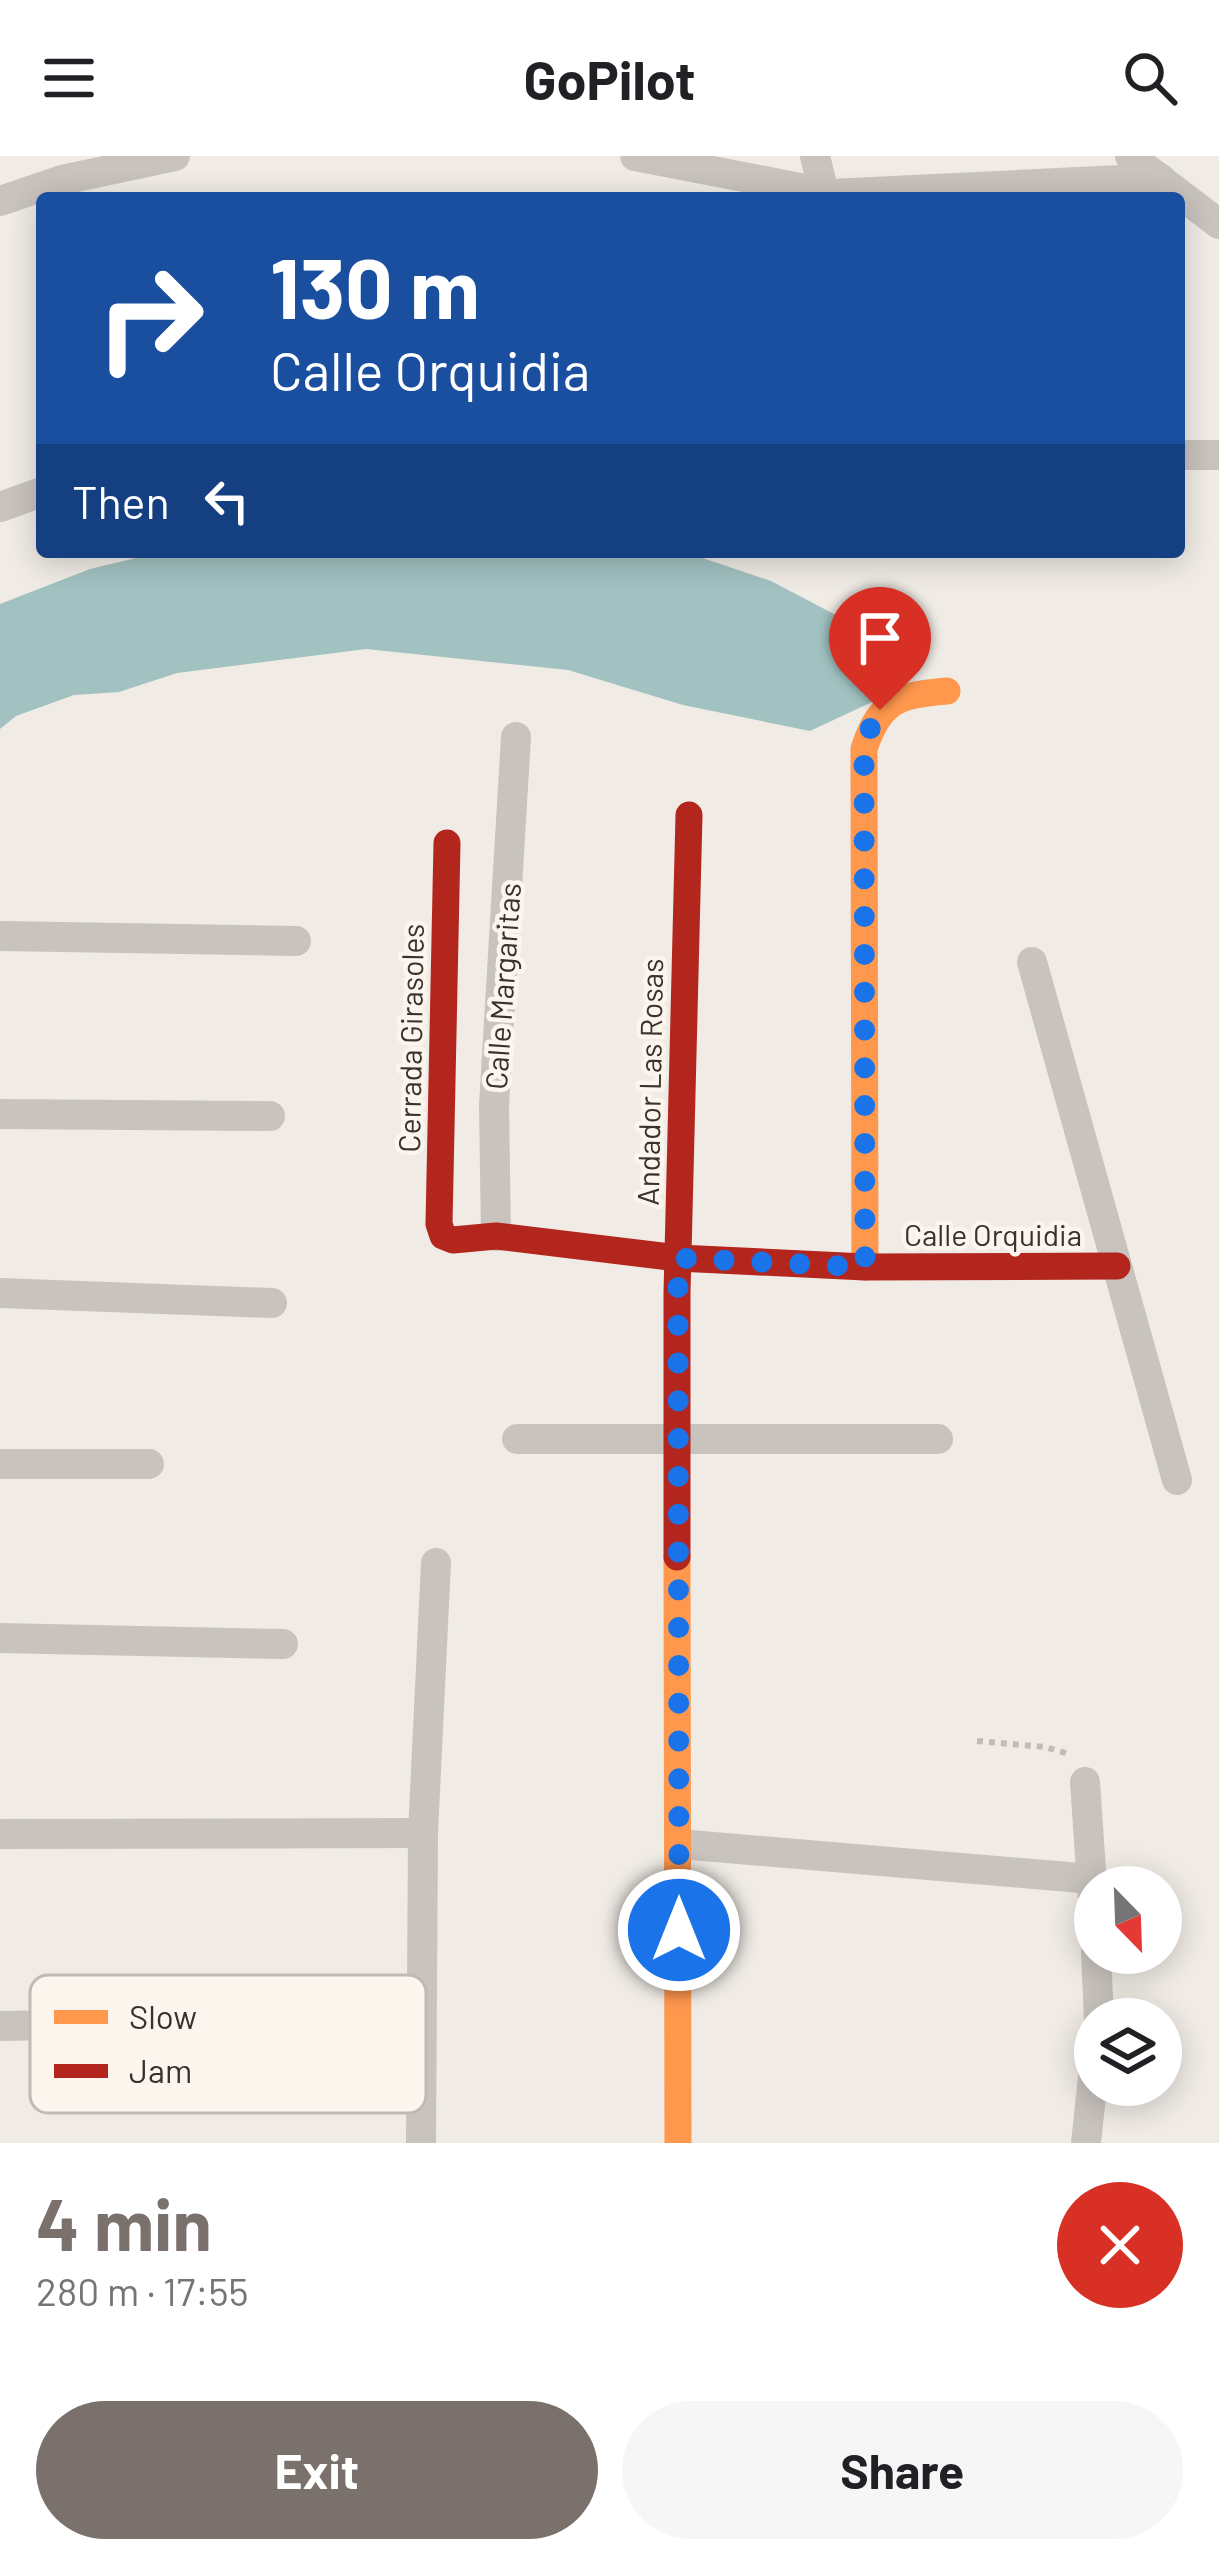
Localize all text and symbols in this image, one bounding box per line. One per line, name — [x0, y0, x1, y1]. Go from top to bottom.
icon: menu — [36, 45, 102, 111]
icon: search — [1117, 45, 1183, 111]
text: GoPilot — [523, 46, 696, 111]
text: 130 m — [270, 235, 480, 336]
icon: right — [72, 240, 228, 396]
text: Calle Orquidia — [270, 337, 590, 402]
icon: left — [194, 468, 260, 534]
text: Then — [72, 474, 170, 528]
pin — [829, 587, 931, 710]
icon: arrive — [847, 605, 913, 671]
street label: Calle Margaritas — [477, 881, 527, 1091]
street label: Cerrada Girasoles — [390, 923, 430, 1153]
street label: Andador Las Rosas — [629, 958, 669, 1206]
street label: Calle Orquidia — [904, 1216, 1082, 1252]
north arrow — [1074, 1866, 1182, 1974]
map controls — [1074, 1866, 1182, 2106]
position arrow — [616, 1867, 742, 1993]
legend — [30, 1975, 426, 2113]
text: Slow — [129, 1996, 197, 2036]
button: layers — [1074, 1998, 1182, 2106]
text: Jam — [129, 2050, 192, 2090]
text: 4 min — [36, 2179, 212, 2265]
button: close — [1057, 2182, 1183, 2308]
text: 280 m · 17:55 — [36, 2267, 249, 2314]
button: Exit — [36, 2401, 598, 2539]
button: Share — [622, 2401, 1183, 2539]

